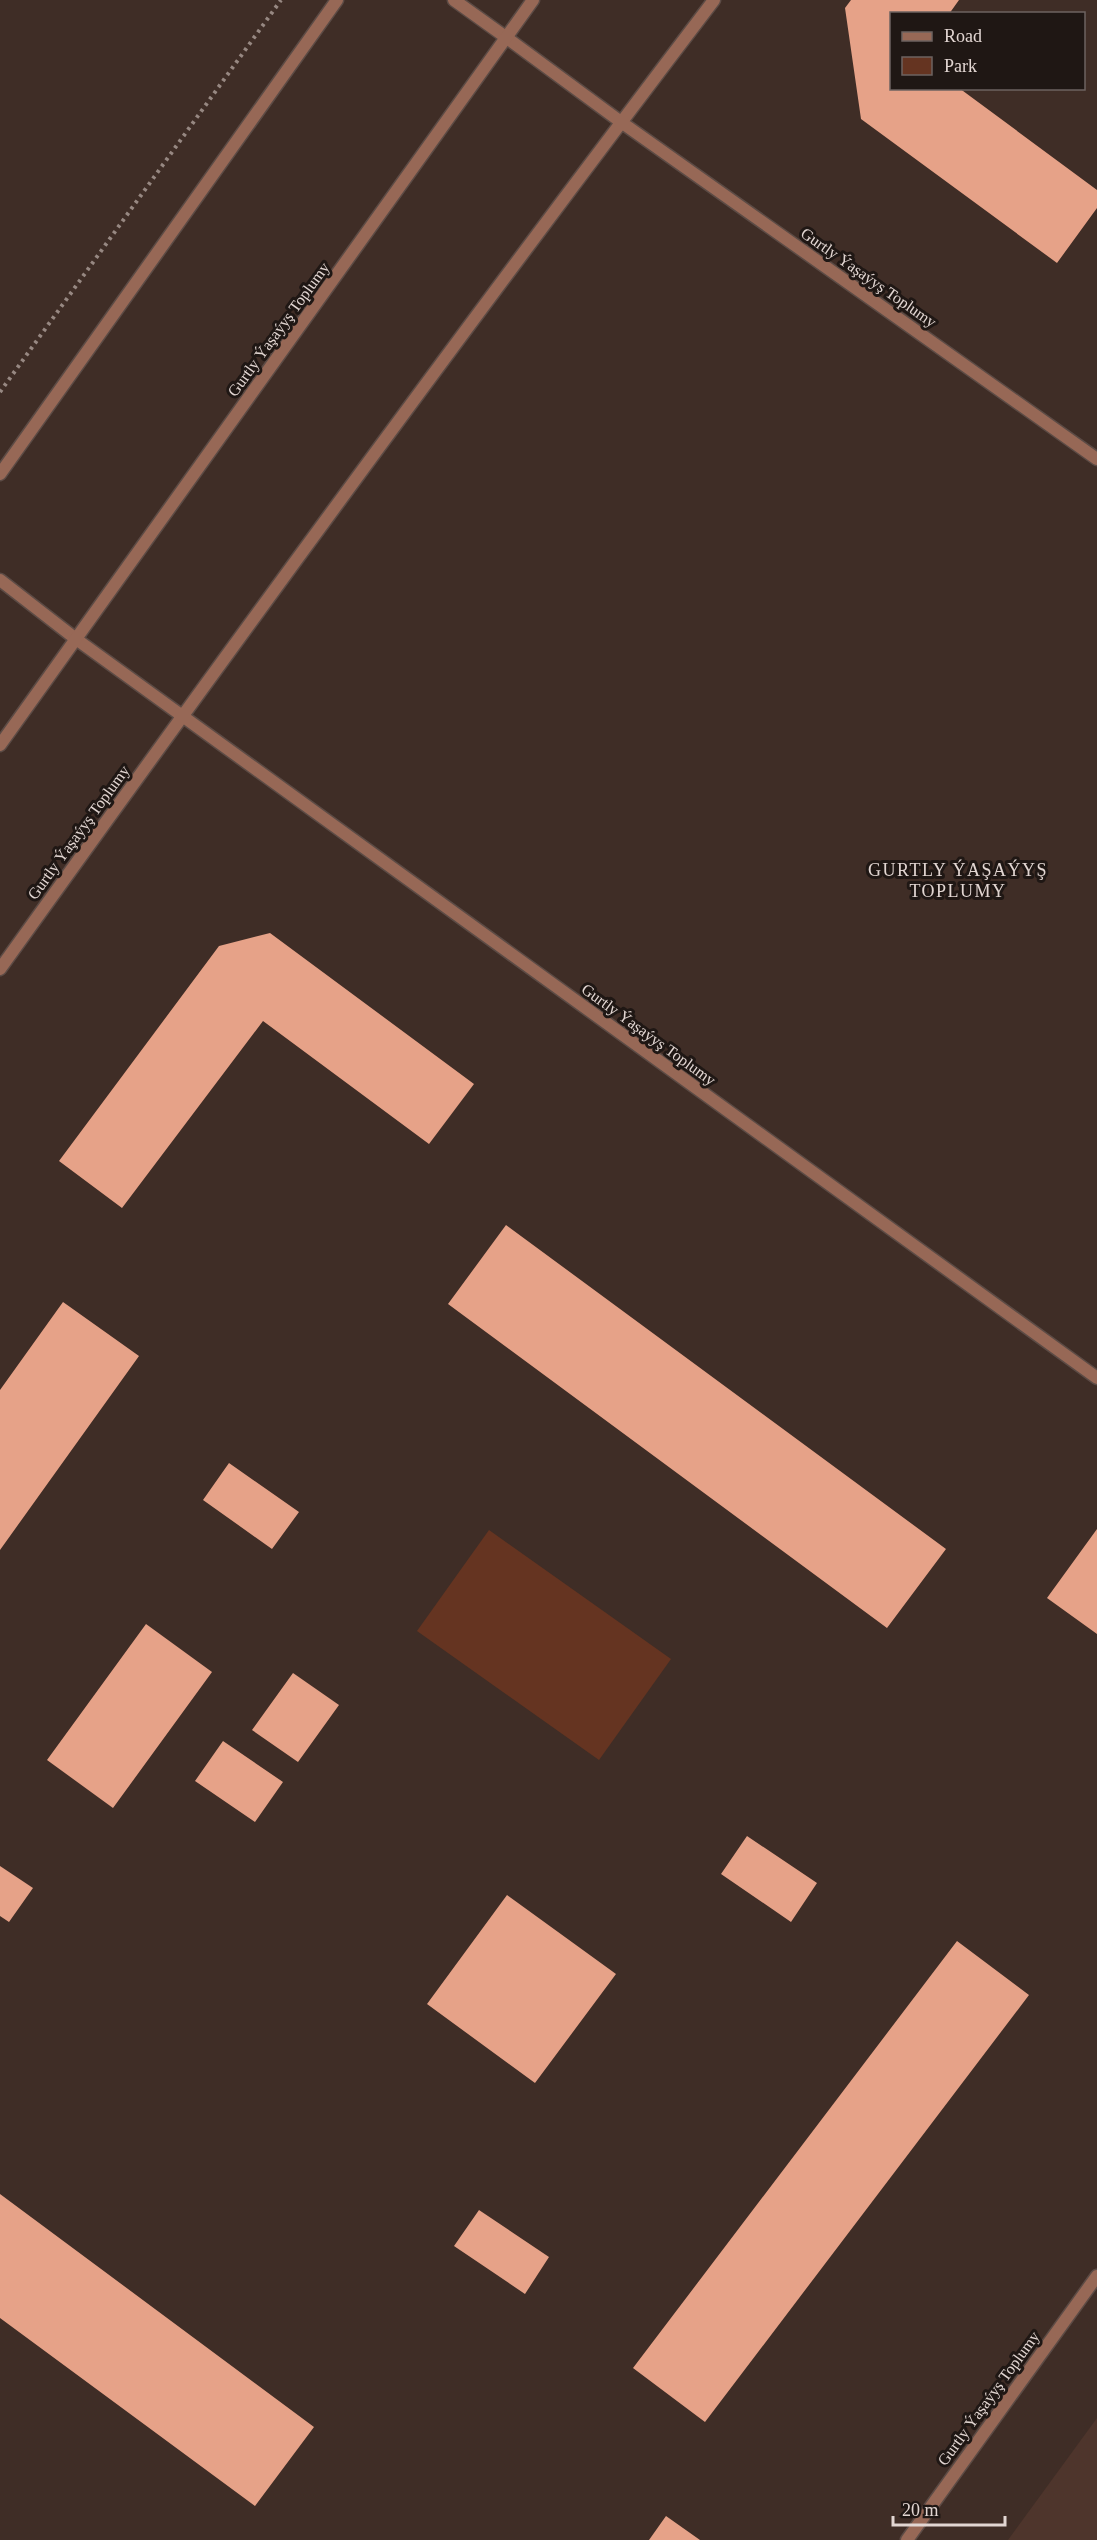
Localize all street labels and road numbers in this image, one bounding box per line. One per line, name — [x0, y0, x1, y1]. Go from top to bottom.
street label: Gurtly Ýaşaýyş Toplumy — [797, 223, 940, 331]
street label: Gurtly Ýaşaýyş Toplumy — [223, 258, 333, 400]
street label: Gurtly Ýaşaýyş Toplumy — [23, 761, 133, 903]
street label: Gurtly Ýaşaýyş Toplumy — [578, 979, 720, 1089]
street label: Gurtly Ýaşaýyş Toplumy — [933, 2327, 1043, 2469]

